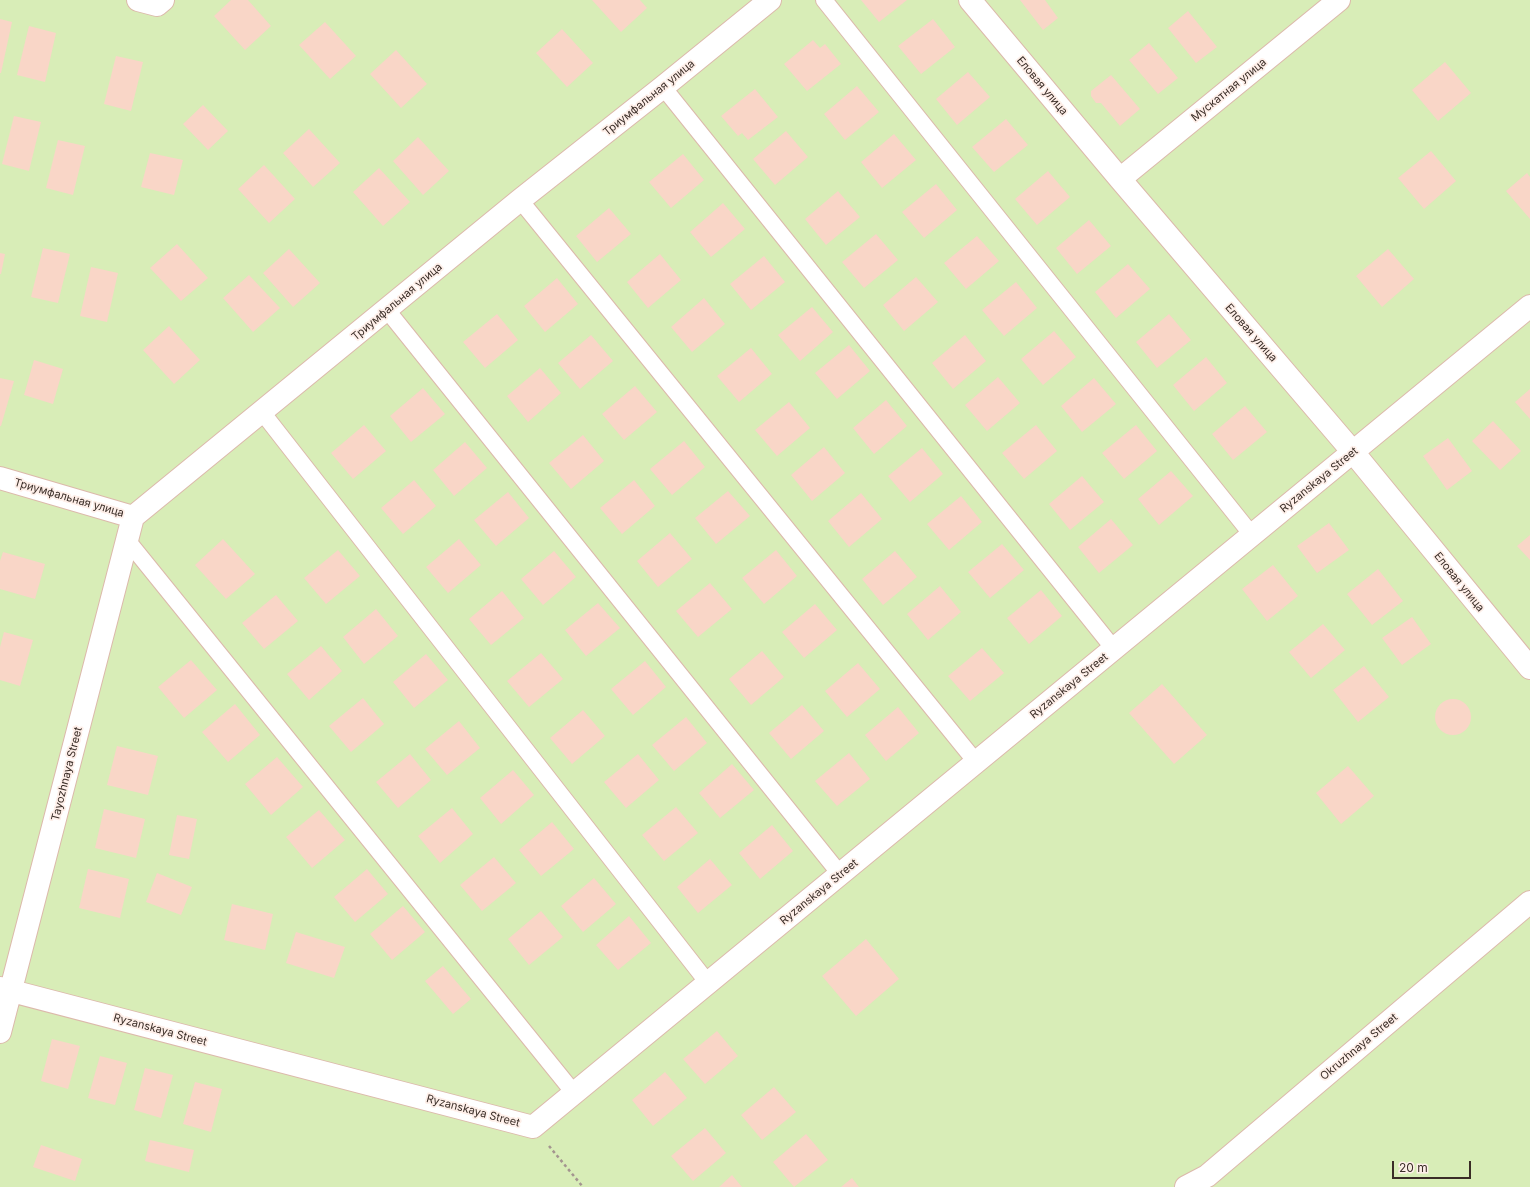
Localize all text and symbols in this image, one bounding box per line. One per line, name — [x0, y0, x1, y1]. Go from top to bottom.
street label: Еловая улица — [1014, 54, 1070, 118]
street label: Мускатная улица — [1189, 56, 1269, 124]
street label: Триумфальная улица — [601, 57, 697, 139]
street label: Триумфальная улица — [349, 260, 445, 344]
street label: Еловая улица — [1222, 301, 1280, 365]
street label: Ryzanskaya Street — [1277, 445, 1361, 515]
street label: Триумфальная улица — [13, 476, 125, 520]
street label: Еловая улица — [1431, 550, 1487, 614]
street label: Ryzanskaya Street — [1027, 651, 1111, 721]
street label: Tayozhnaya Street — [49, 726, 85, 822]
street label: Ryzanskaya Street — [777, 857, 861, 927]
street label: Ryzanskaya Street — [112, 1011, 208, 1049]
street label: Okruzhnaya Street — [1318, 1011, 1400, 1083]
street label: Ryzanskaya Street — [425, 1092, 521, 1130]
scale bar — [1394, 1153, 1473, 1179]
text: 20 m — [1399, 1160, 1428, 1175]

